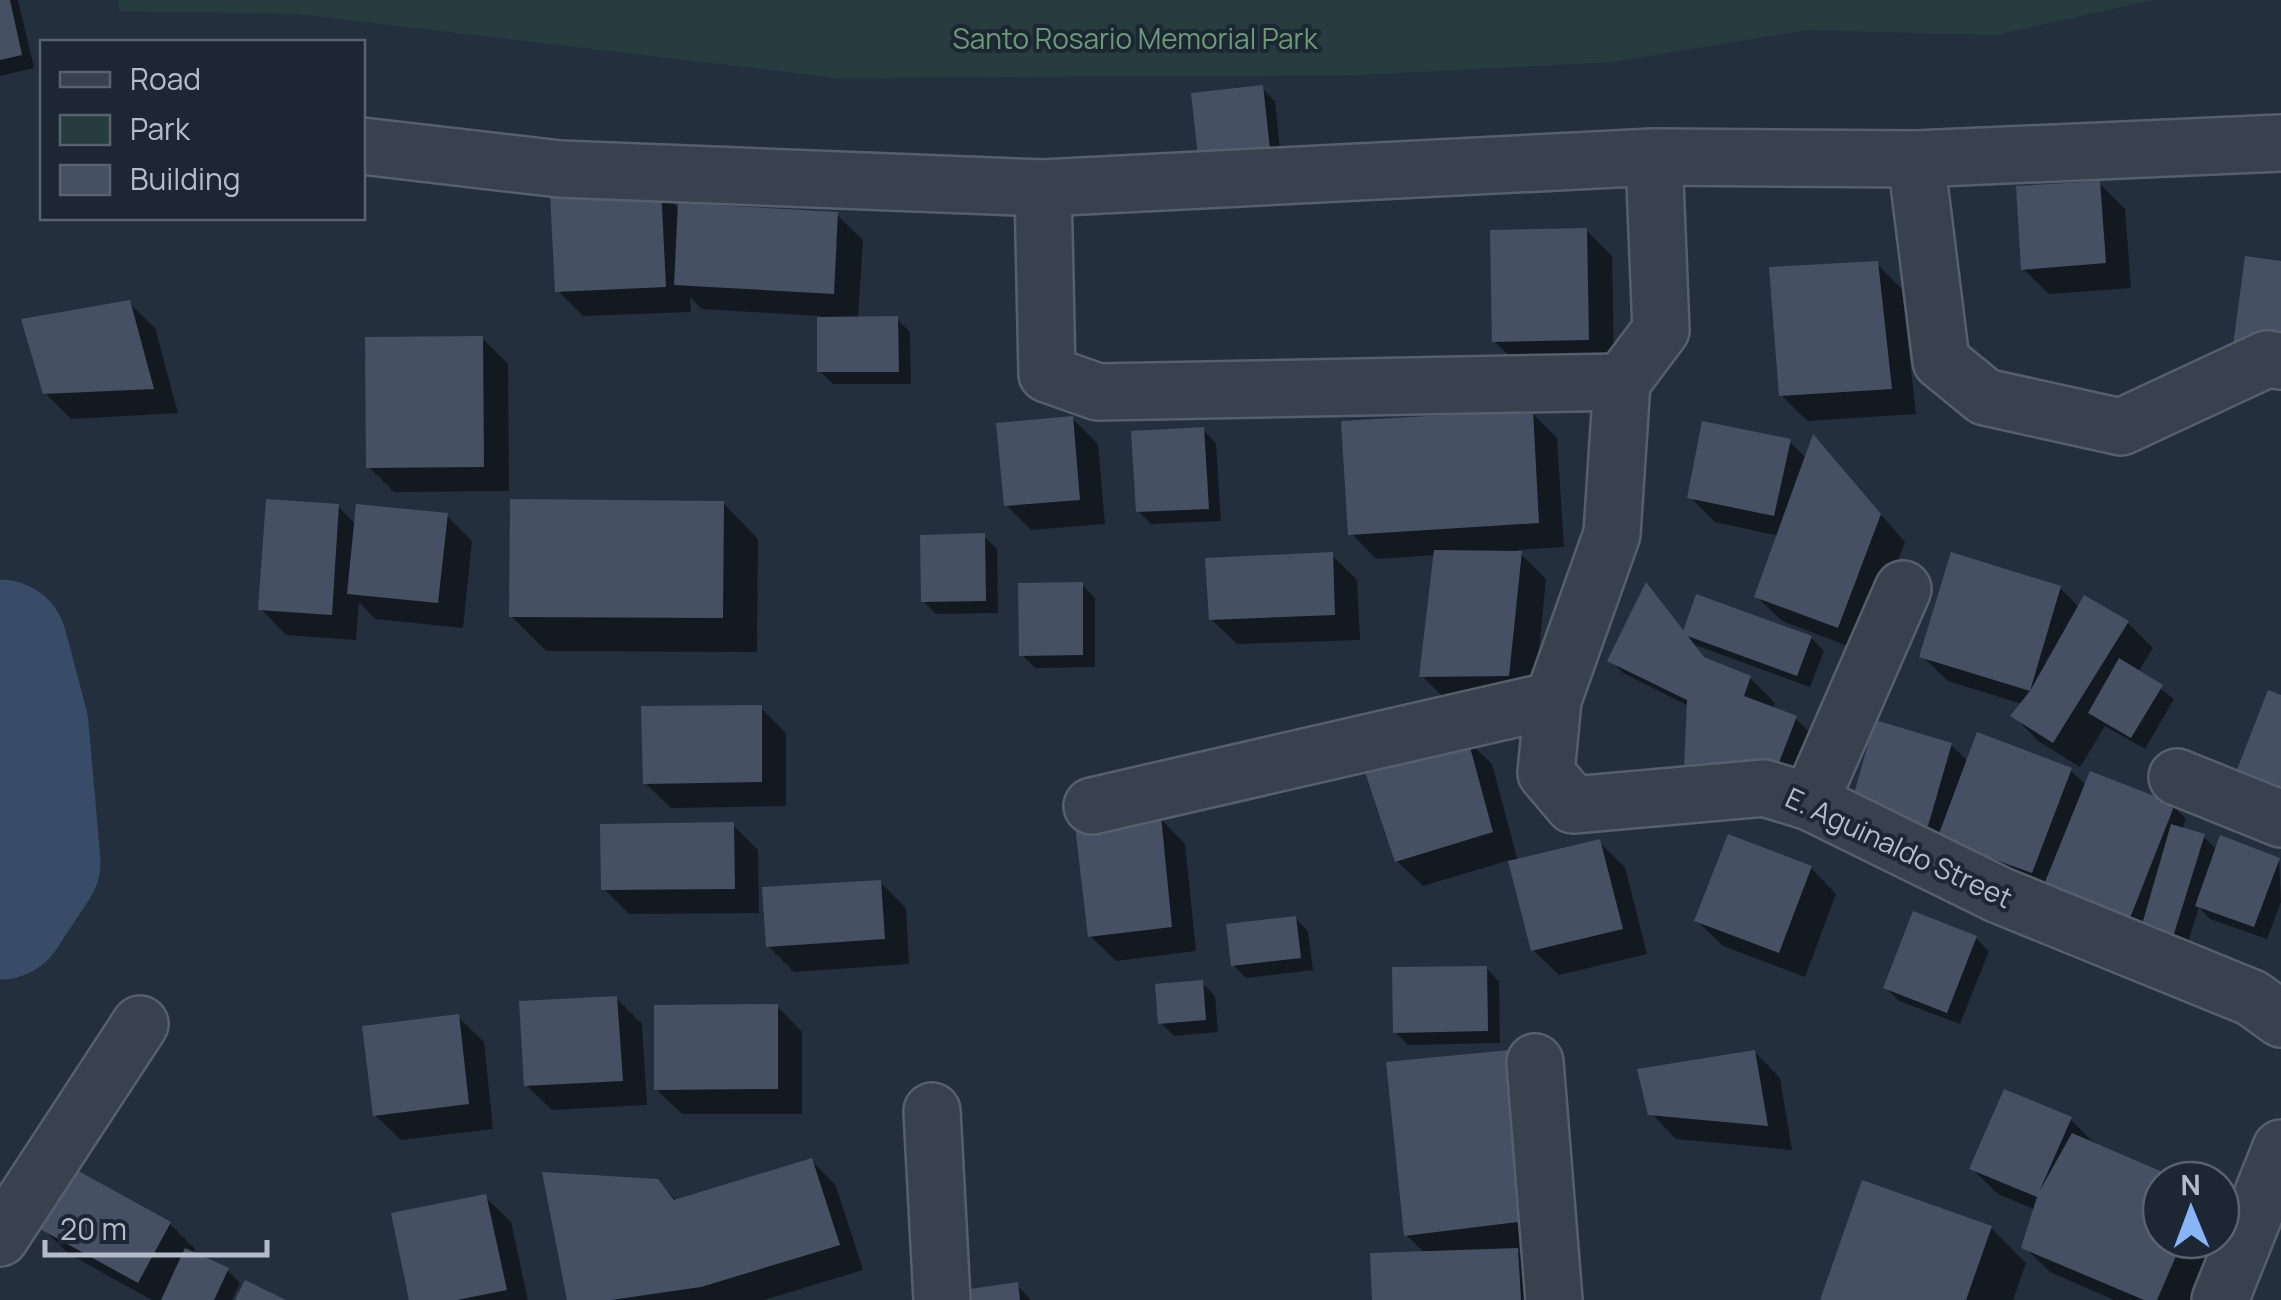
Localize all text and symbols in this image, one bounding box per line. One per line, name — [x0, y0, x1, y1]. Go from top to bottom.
park label: Santo Rosario Memorial Park — [952, 19, 1319, 57]
legend — [40, 40, 365, 220]
text: Road — [130, 58, 201, 99]
text: Park — [130, 108, 191, 149]
text: Building — [130, 158, 241, 199]
street label: E. Aguinaldo Street — [1780, 778, 2019, 916]
north arrow — [2141, 1160, 2241, 1260]
text: N — [2180, 1165, 2201, 1203]
scale bar — [45, 1195, 268, 1257]
text: 20 m — [60, 1208, 127, 1249]

